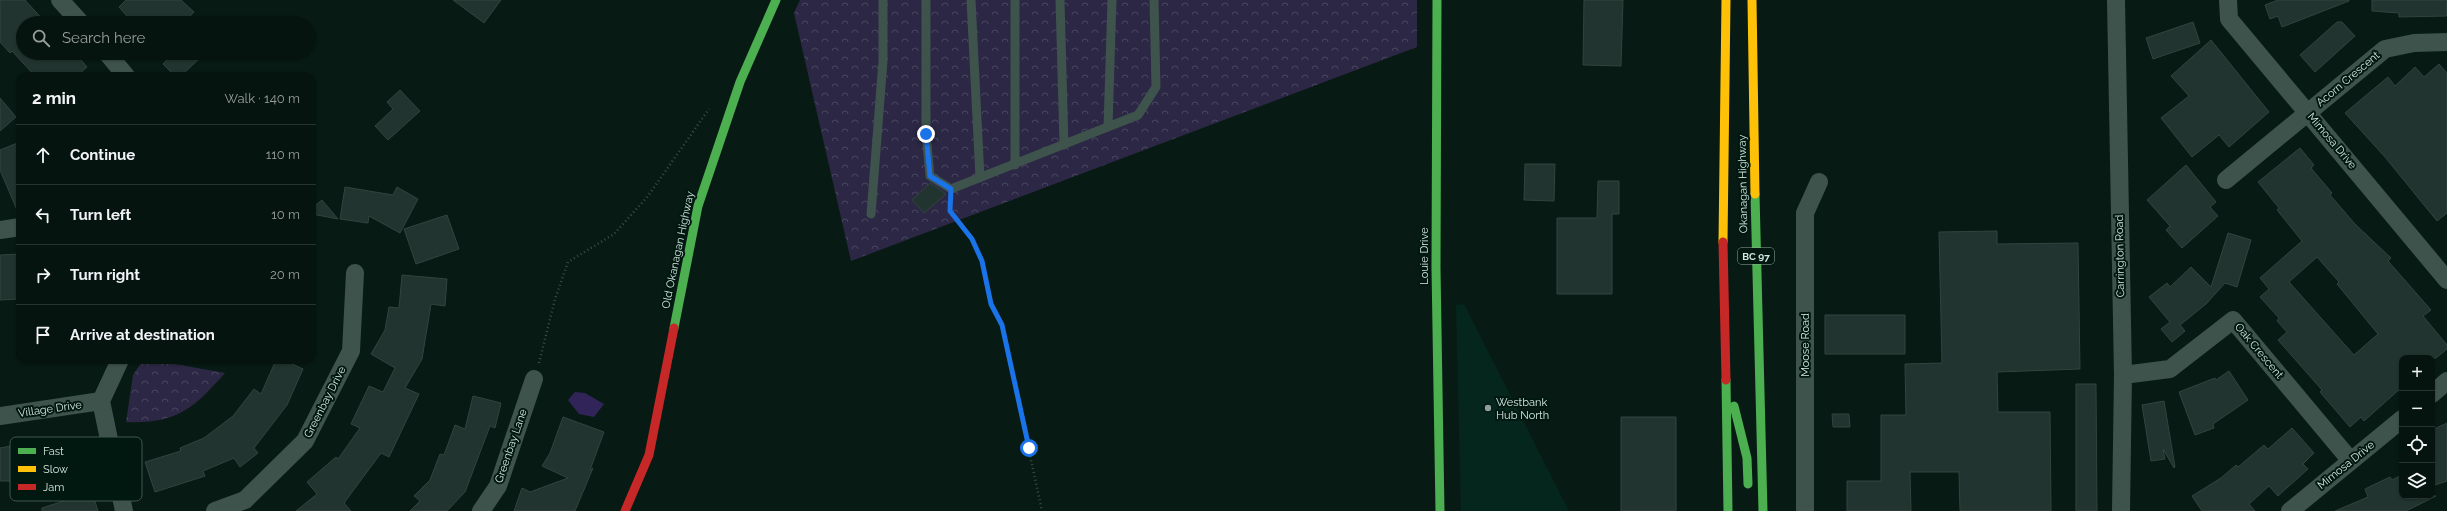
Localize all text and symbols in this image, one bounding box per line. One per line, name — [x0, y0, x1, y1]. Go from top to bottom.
search box — [16, 16, 316, 60]
icon: search — [30, 27, 52, 49]
text: Search here — [62, 29, 145, 47]
street label: Acorn Crescent — [2314, 49, 2382, 109]
text: 2 min — [32, 88, 76, 108]
text: Walk · 140 m — [225, 91, 300, 106]
street label: Mimosa Drive — [2305, 110, 2360, 172]
route end — [917, 125, 935, 143]
street label: Okanagan Highway — [1736, 135, 1750, 233]
icon: ahead — [32, 144, 54, 166]
text: Continue — [70, 146, 135, 164]
text: 110 m — [266, 147, 300, 162]
street label: Old Okanagan Highway — [659, 190, 697, 310]
icon: left — [32, 204, 54, 226]
text: Turn left — [70, 206, 131, 224]
text: 10 m — [271, 207, 300, 222]
street label: Carrington Road — [2113, 214, 2127, 297]
street label: Louie Drive — [1418, 227, 1431, 285]
road number: BC 97 — [1738, 248, 1774, 264]
icon: right — [32, 264, 54, 286]
text: Turn right — [70, 266, 140, 284]
text: 20 m — [270, 267, 300, 282]
street label: Moose Road — [1799, 313, 1812, 377]
street label: Oak Crescent — [2232, 321, 2286, 382]
icon: arrive — [32, 324, 54, 346]
text: Arrive at destination — [70, 326, 215, 344]
map controls — [2399, 355, 2435, 499]
button: + — [2399, 355, 2435, 391]
street label: Greenbay Drive — [301, 364, 349, 440]
button: − — [2399, 391, 2435, 427]
place label: Westbank Hub North — [1496, 396, 1549, 422]
street label: Village Drive — [17, 398, 83, 420]
marker: Westbank Hub North — [1483, 403, 1493, 413]
street label: Greenbay Lane — [492, 407, 530, 485]
button: locate — [2399, 427, 2435, 463]
legend — [10, 437, 142, 501]
street label: Mimosa Drive — [2315, 438, 2377, 492]
route start — [1020, 439, 1038, 457]
text: Fast — [43, 445, 64, 458]
text: Slow — [43, 463, 68, 476]
button: layers — [2399, 463, 2435, 499]
text: Jam — [43, 481, 64, 494]

